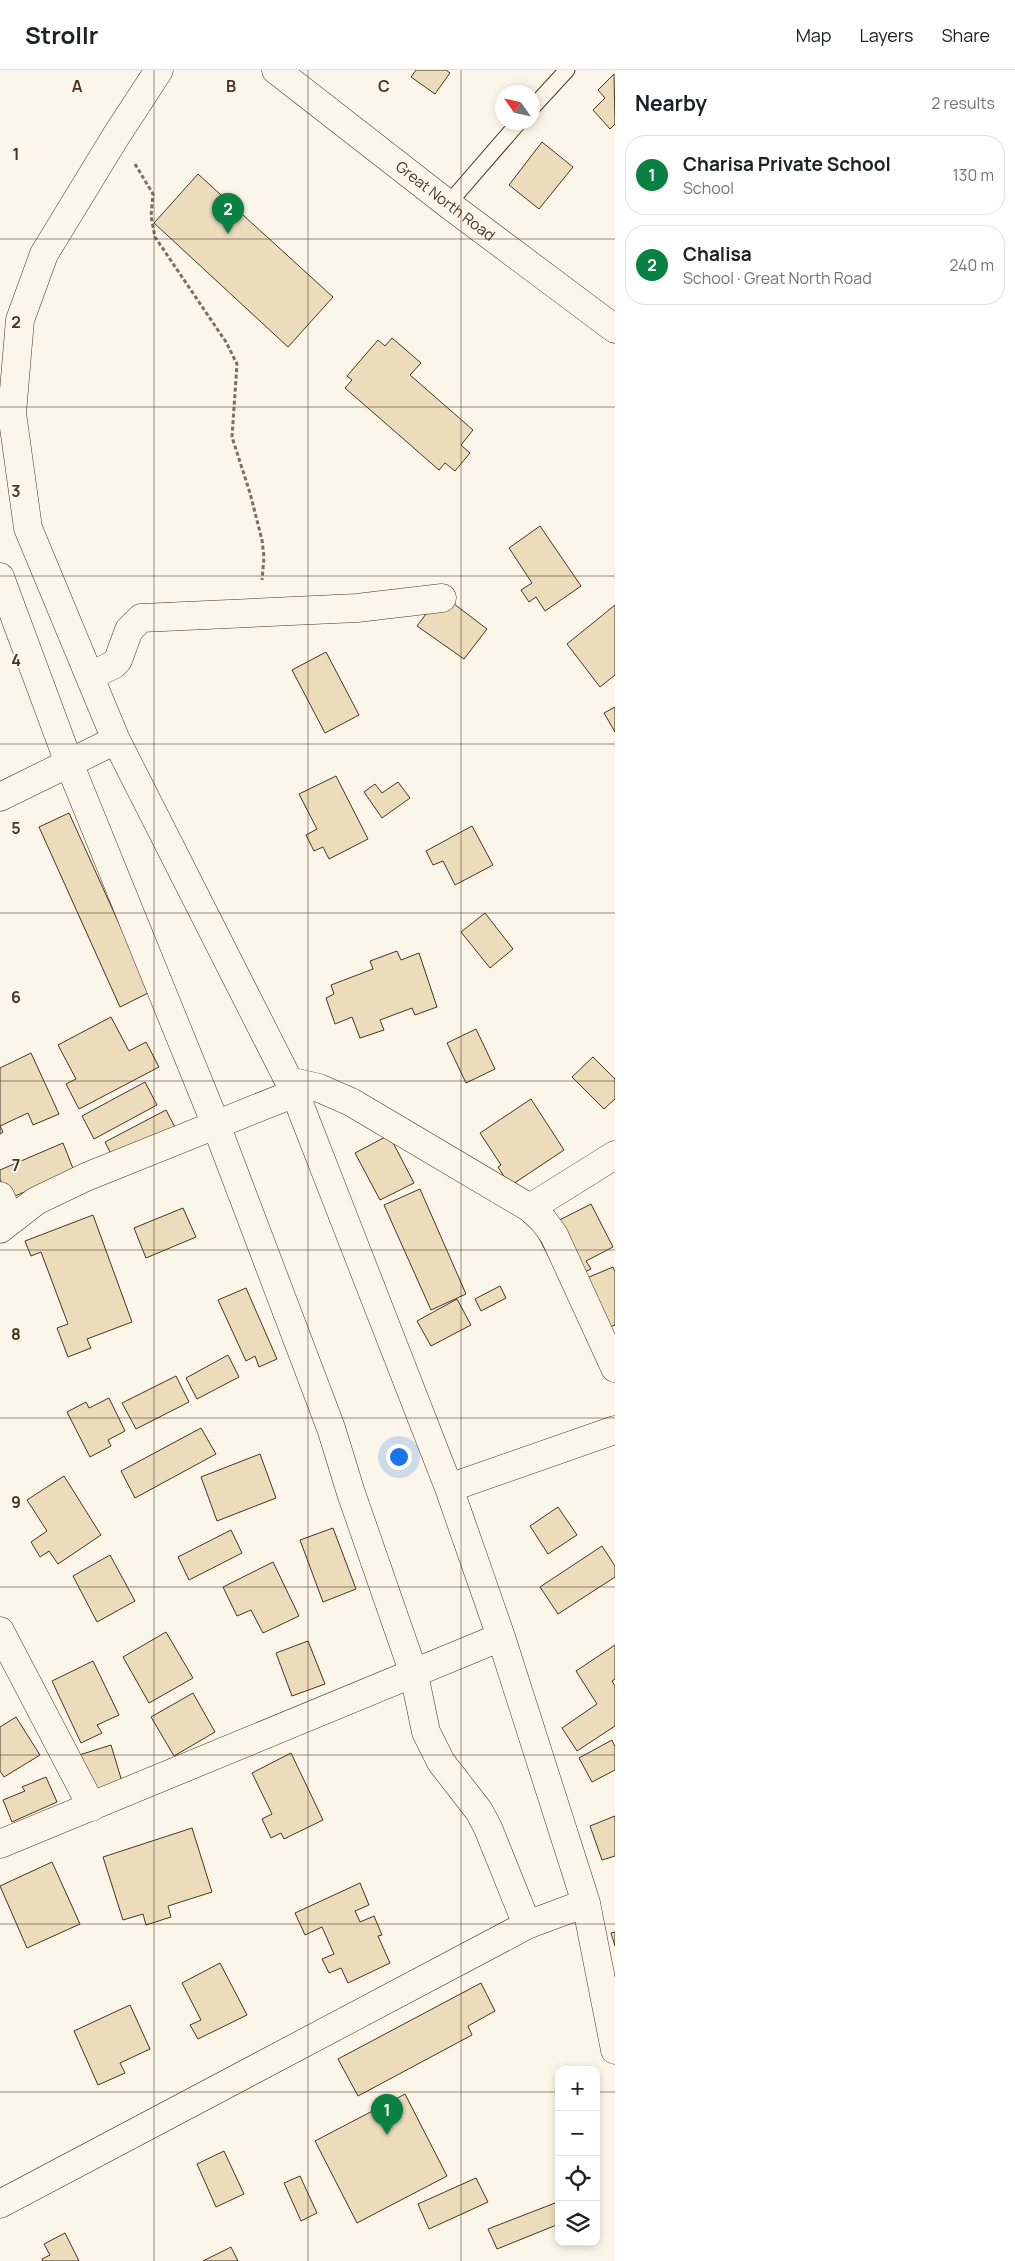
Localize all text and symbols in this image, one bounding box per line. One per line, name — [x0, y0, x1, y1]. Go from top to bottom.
text: Strollr — [25, 18, 98, 51]
text: Map — [796, 23, 831, 47]
text: Layers — [859, 23, 913, 47]
text: Share — [941, 23, 990, 47]
text: A — [72, 75, 83, 97]
text: B — [226, 75, 236, 97]
text: C — [378, 75, 390, 97]
north arrow — [495, 85, 540, 130]
text: Nearby — [635, 89, 707, 117]
text: 2 results — [931, 92, 995, 114]
text: 1 — [12, 143, 20, 165]
text: Charisa Private School — [683, 151, 891, 177]
street label: Great North Road — [391, 156, 499, 246]
text: 1 — [648, 164, 656, 186]
text: 130 m — [952, 164, 994, 186]
text: School — [683, 177, 734, 199]
pin: 2 — [212, 193, 244, 234]
text: Chalisa — [683, 241, 752, 267]
text: 2 — [647, 254, 657, 276]
text: 240 m — [949, 254, 994, 276]
text: School · Great North Road — [683, 267, 872, 289]
text: 2 — [11, 311, 21, 333]
text: 3 — [11, 480, 21, 502]
text: 4 — [11, 649, 21, 671]
text: 5 — [11, 817, 21, 839]
text: 6 — [11, 986, 21, 1008]
text: 7 — [12, 1154, 20, 1176]
text: 8 — [11, 1323, 21, 1345]
your location — [386, 1444, 412, 1470]
text: 9 — [11, 1491, 21, 1513]
map controls — [555, 2066, 600, 2246]
button: + — [555, 2066, 600, 2111]
pin: 1 — [371, 2094, 403, 2135]
button: − — [555, 2111, 600, 2156]
button: locate — [555, 2156, 600, 2201]
button: layers — [555, 2201, 600, 2246]

